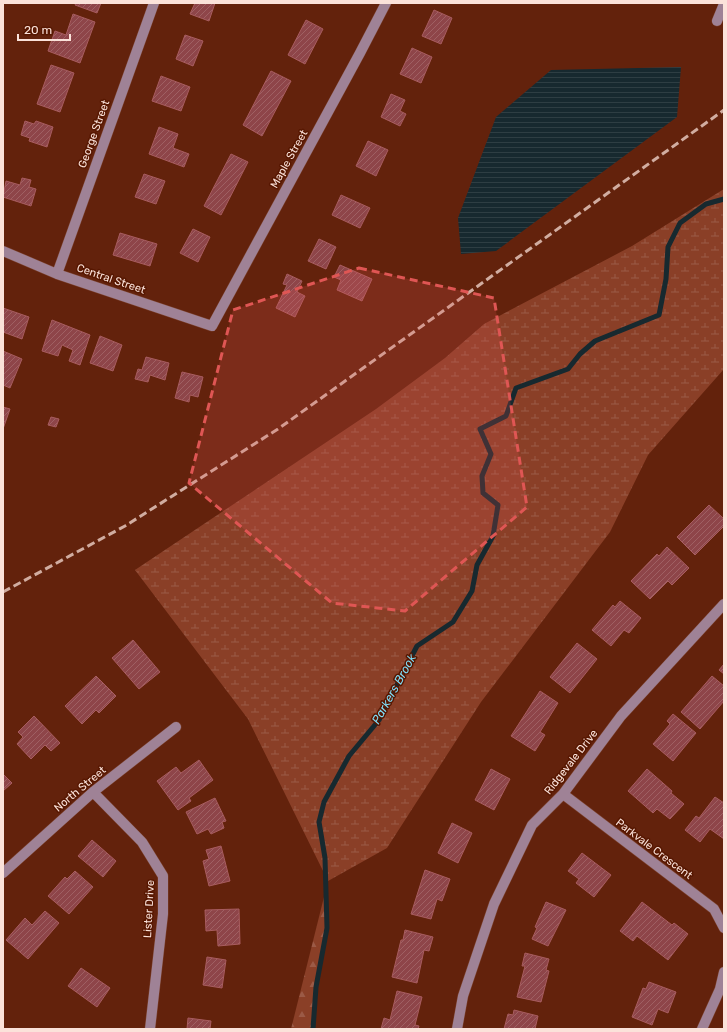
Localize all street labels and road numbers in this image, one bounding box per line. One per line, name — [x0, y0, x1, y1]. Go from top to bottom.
street label: George Street — [76, 98, 113, 170]
street label: Maple Street — [268, 127, 311, 190]
street label: Central Street — [75, 261, 148, 297]
street label: Ridgevale Drive — [542, 727, 600, 797]
street label: North Street — [51, 763, 109, 814]
street label: Parkvale Crescent — [613, 816, 695, 882]
street label: Lister Drive — [141, 880, 157, 938]

